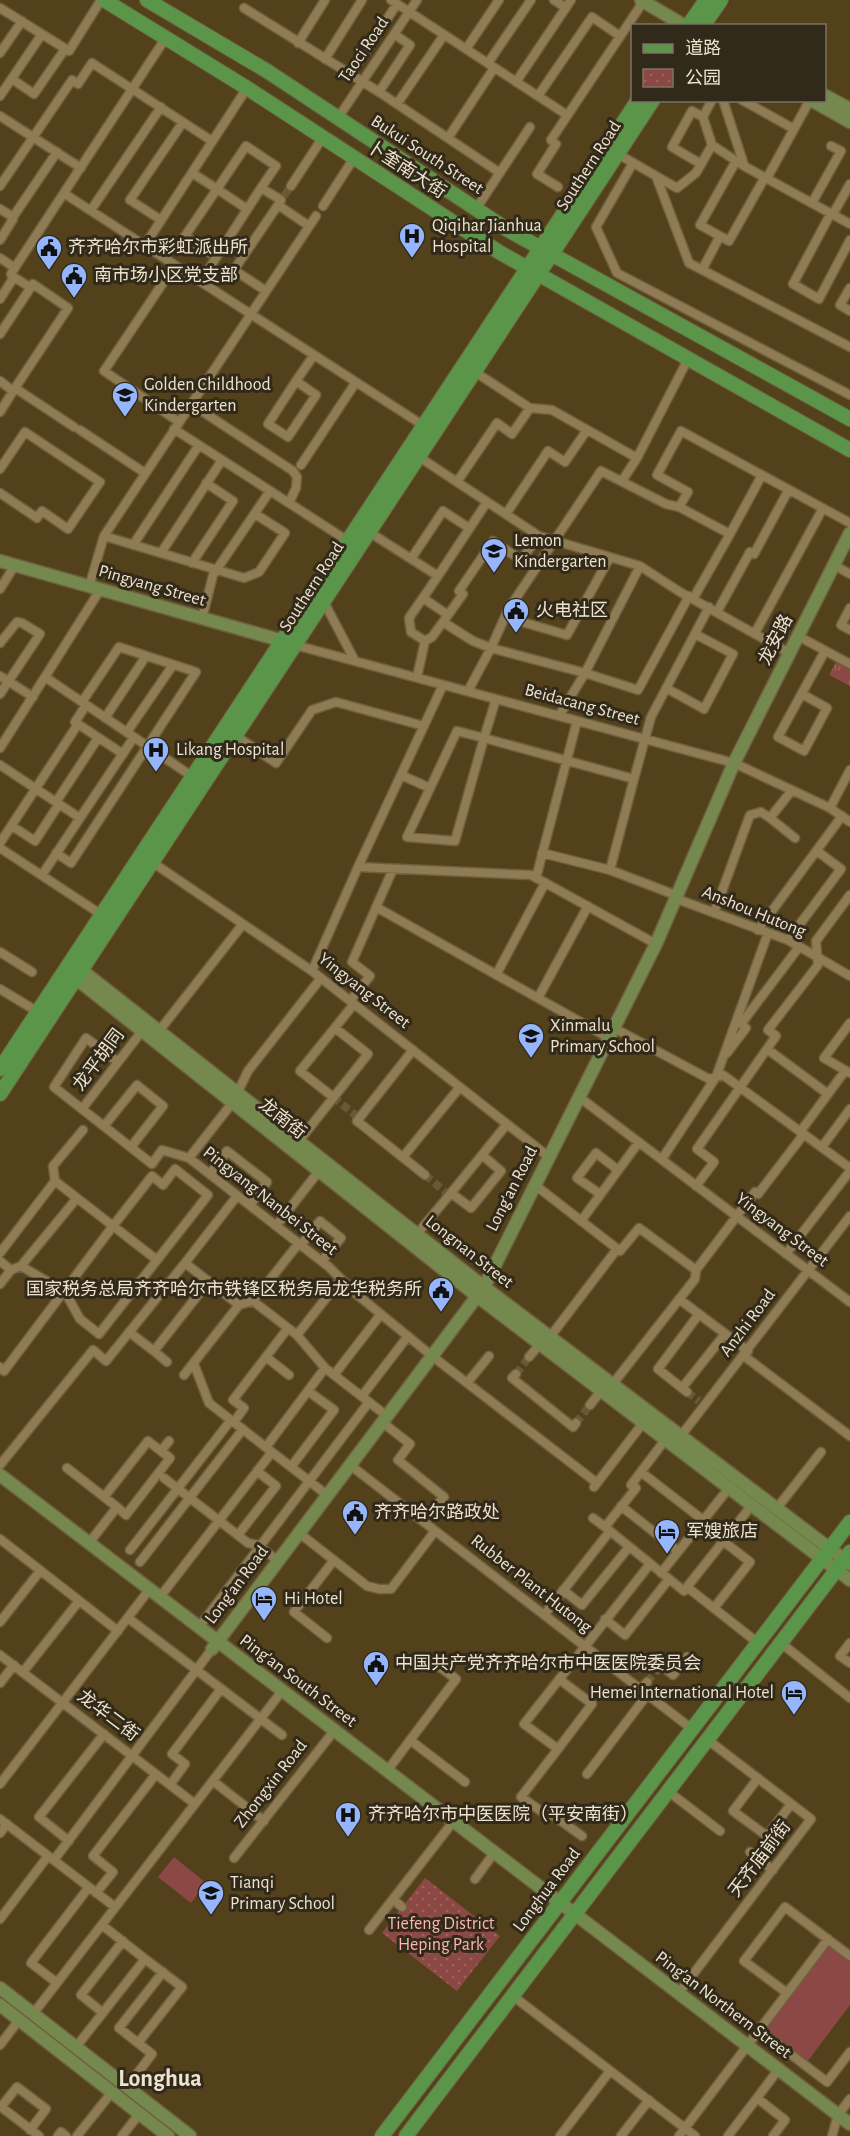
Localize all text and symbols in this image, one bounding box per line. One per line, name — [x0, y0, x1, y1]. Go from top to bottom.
street label: Taoci Road — [336, 14, 392, 86]
legend — [631, 24, 826, 102]
text: 道路 — [685, 38, 721, 58]
text: 公园 — [685, 69, 721, 88]
street label: Bukui South Street — [368, 112, 487, 198]
street label: Southern Road — [553, 118, 625, 214]
street label: 卜奎南大街 — [363, 136, 450, 202]
place label: Qiqihar Jianhua Hospital — [432, 217, 542, 256]
hospital icon: Qiqihar Jianhua Hospital — [397, 221, 427, 259]
public building icon: 齐齐哈尔市彩虹派出所 — [34, 233, 64, 271]
place label: 齐齐哈尔市彩虹派出所 — [68, 237, 248, 257]
public building icon: 南市场小区党支部 — [59, 261, 89, 299]
place label: 南市场小区党支部 — [94, 265, 238, 285]
place label: Golden Childhood Kindergarten — [144, 376, 271, 415]
school or university icon: Golden Childhood Kindergarten — [110, 380, 140, 418]
place label: Lemon Kindergarten — [514, 532, 606, 571]
school or university icon: Lemon Kindergarten — [479, 536, 509, 574]
street label: Southern Road — [276, 539, 348, 635]
street label: Pingyang Street — [96, 562, 208, 610]
public building icon: 火电社区 — [501, 596, 531, 634]
place label: 火电社区 — [536, 600, 608, 620]
street label: 龙安路 — [754, 611, 796, 668]
street label: Beidacang Street — [523, 681, 642, 729]
hospital icon: Likang Hospital — [141, 735, 171, 773]
place label: Likang Hospital — [176, 741, 284, 759]
street label: Anshou Hutong — [700, 883, 809, 941]
street label: Yingyang Street — [315, 950, 413, 1032]
place label: Xinmalu Primary School — [550, 1017, 655, 1056]
school or university icon: Xinmalu Primary School — [516, 1021, 546, 1059]
street label: 龙平胡同 — [69, 1025, 128, 1094]
street label: 龙南街 — [255, 1094, 310, 1143]
street label: Pingyang Nanbei Street — [199, 1143, 341, 1259]
street label: Long'an Road — [483, 1144, 541, 1234]
street label: Yingyang Street — [732, 1190, 832, 1271]
street label: Longnan Street — [422, 1212, 517, 1292]
public building icon: 国家税务总局齐齐哈尔市铁锋区税务局龙华税务所 — [426, 1275, 456, 1313]
place label: 国家税务总局齐齐哈尔市铁锋区税务局龙华税务所 — [26, 1279, 422, 1299]
street label: Anzhi Road — [717, 1286, 779, 1360]
public building icon: 齐齐哈尔路政处 — [340, 1498, 370, 1536]
place label: 齐齐哈尔路政处 — [374, 1502, 500, 1522]
hotel icon: 军嫂旅店 — [652, 1517, 682, 1555]
place label: 军嫂旅店 — [686, 1521, 758, 1541]
street label: Rubber Plant Hutong — [467, 1531, 595, 1637]
street label: Long'an Road — [202, 1543, 272, 1627]
hotel icon: Hi Hotel — [249, 1584, 279, 1622]
place label: Hi Hotel — [284, 1590, 343, 1608]
street label: Ping'an South Street — [236, 1631, 360, 1731]
public building icon: 中国共产党齐齐哈尔市中医医院委员会 — [361, 1649, 391, 1687]
place label: 中国共产党齐齐哈尔市中医医院委员会 — [395, 1653, 701, 1673]
hotel icon: Hemei International Hotel — [779, 1678, 809, 1716]
place label: Hemei International Hotel — [590, 1684, 774, 1702]
street label: 龙华二街 — [74, 1686, 143, 1745]
street label: Zhongxin Road — [231, 1737, 311, 1831]
hospital icon: 齐齐哈尔市中医医院（平安南街） — [333, 1800, 363, 1838]
place label: 齐齐哈尔市中医医院（平安南街） — [368, 1804, 638, 1824]
street label: 天齐庙前街 — [724, 1816, 794, 1900]
street label: Longhua Road — [510, 1845, 584, 1935]
place label: Tianqi Primary School — [230, 1874, 335, 1913]
school or university icon: Tianqi Primary School — [196, 1878, 226, 1916]
park label: Tiefeng District Heping Park — [387, 1915, 495, 1954]
street label: Ping'an Northern Street — [652, 1948, 794, 2062]
district label: Longhua — [118, 2067, 202, 2091]

